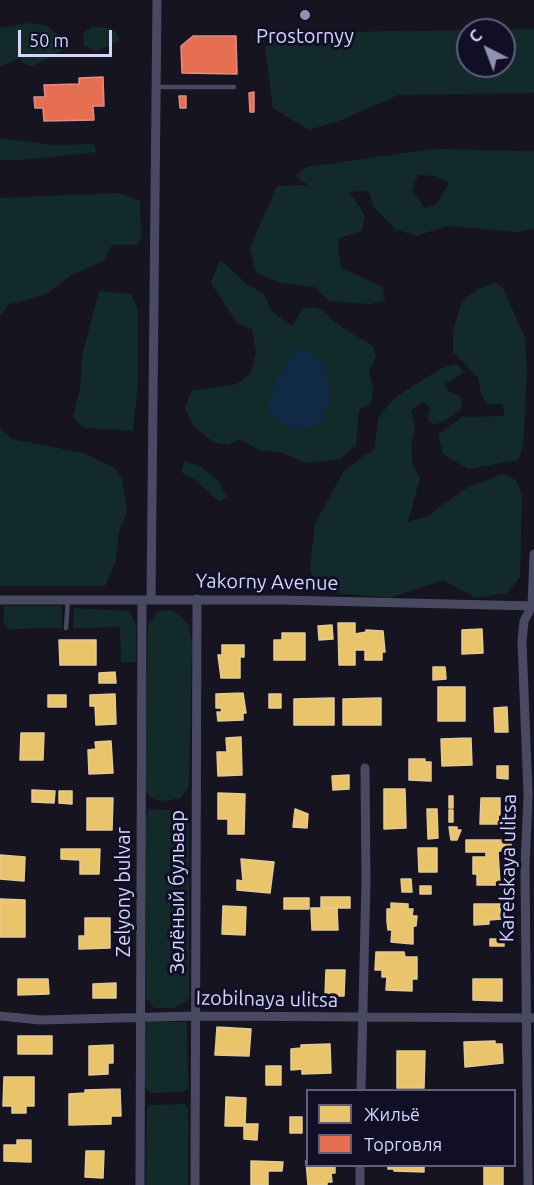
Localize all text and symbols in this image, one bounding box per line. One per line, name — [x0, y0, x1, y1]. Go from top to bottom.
marker: Prostornyy — [298, 8, 312, 22]
scale bar — [21, 18, 116, 56]
north arrow — [456, 18, 516, 78]
place label: Prostornyy — [256, 24, 354, 48]
text: С — [465, 26, 485, 46]
text: 50 m — [29, 30, 69, 50]
street label: Yakorny Avenue — [195, 569, 339, 595]
street label: Karelskaya ulitsa — [495, 794, 521, 942]
street label: Зелёный бульвар — [165, 810, 189, 974]
street label: Zelyony bulvar — [111, 827, 135, 957]
street label: Izobilnaya ulitsa — [196, 986, 338, 1012]
legend — [306, 1089, 516, 1167]
text: Жильё — [364, 1104, 420, 1124]
text: Торговля — [364, 1134, 442, 1154]

